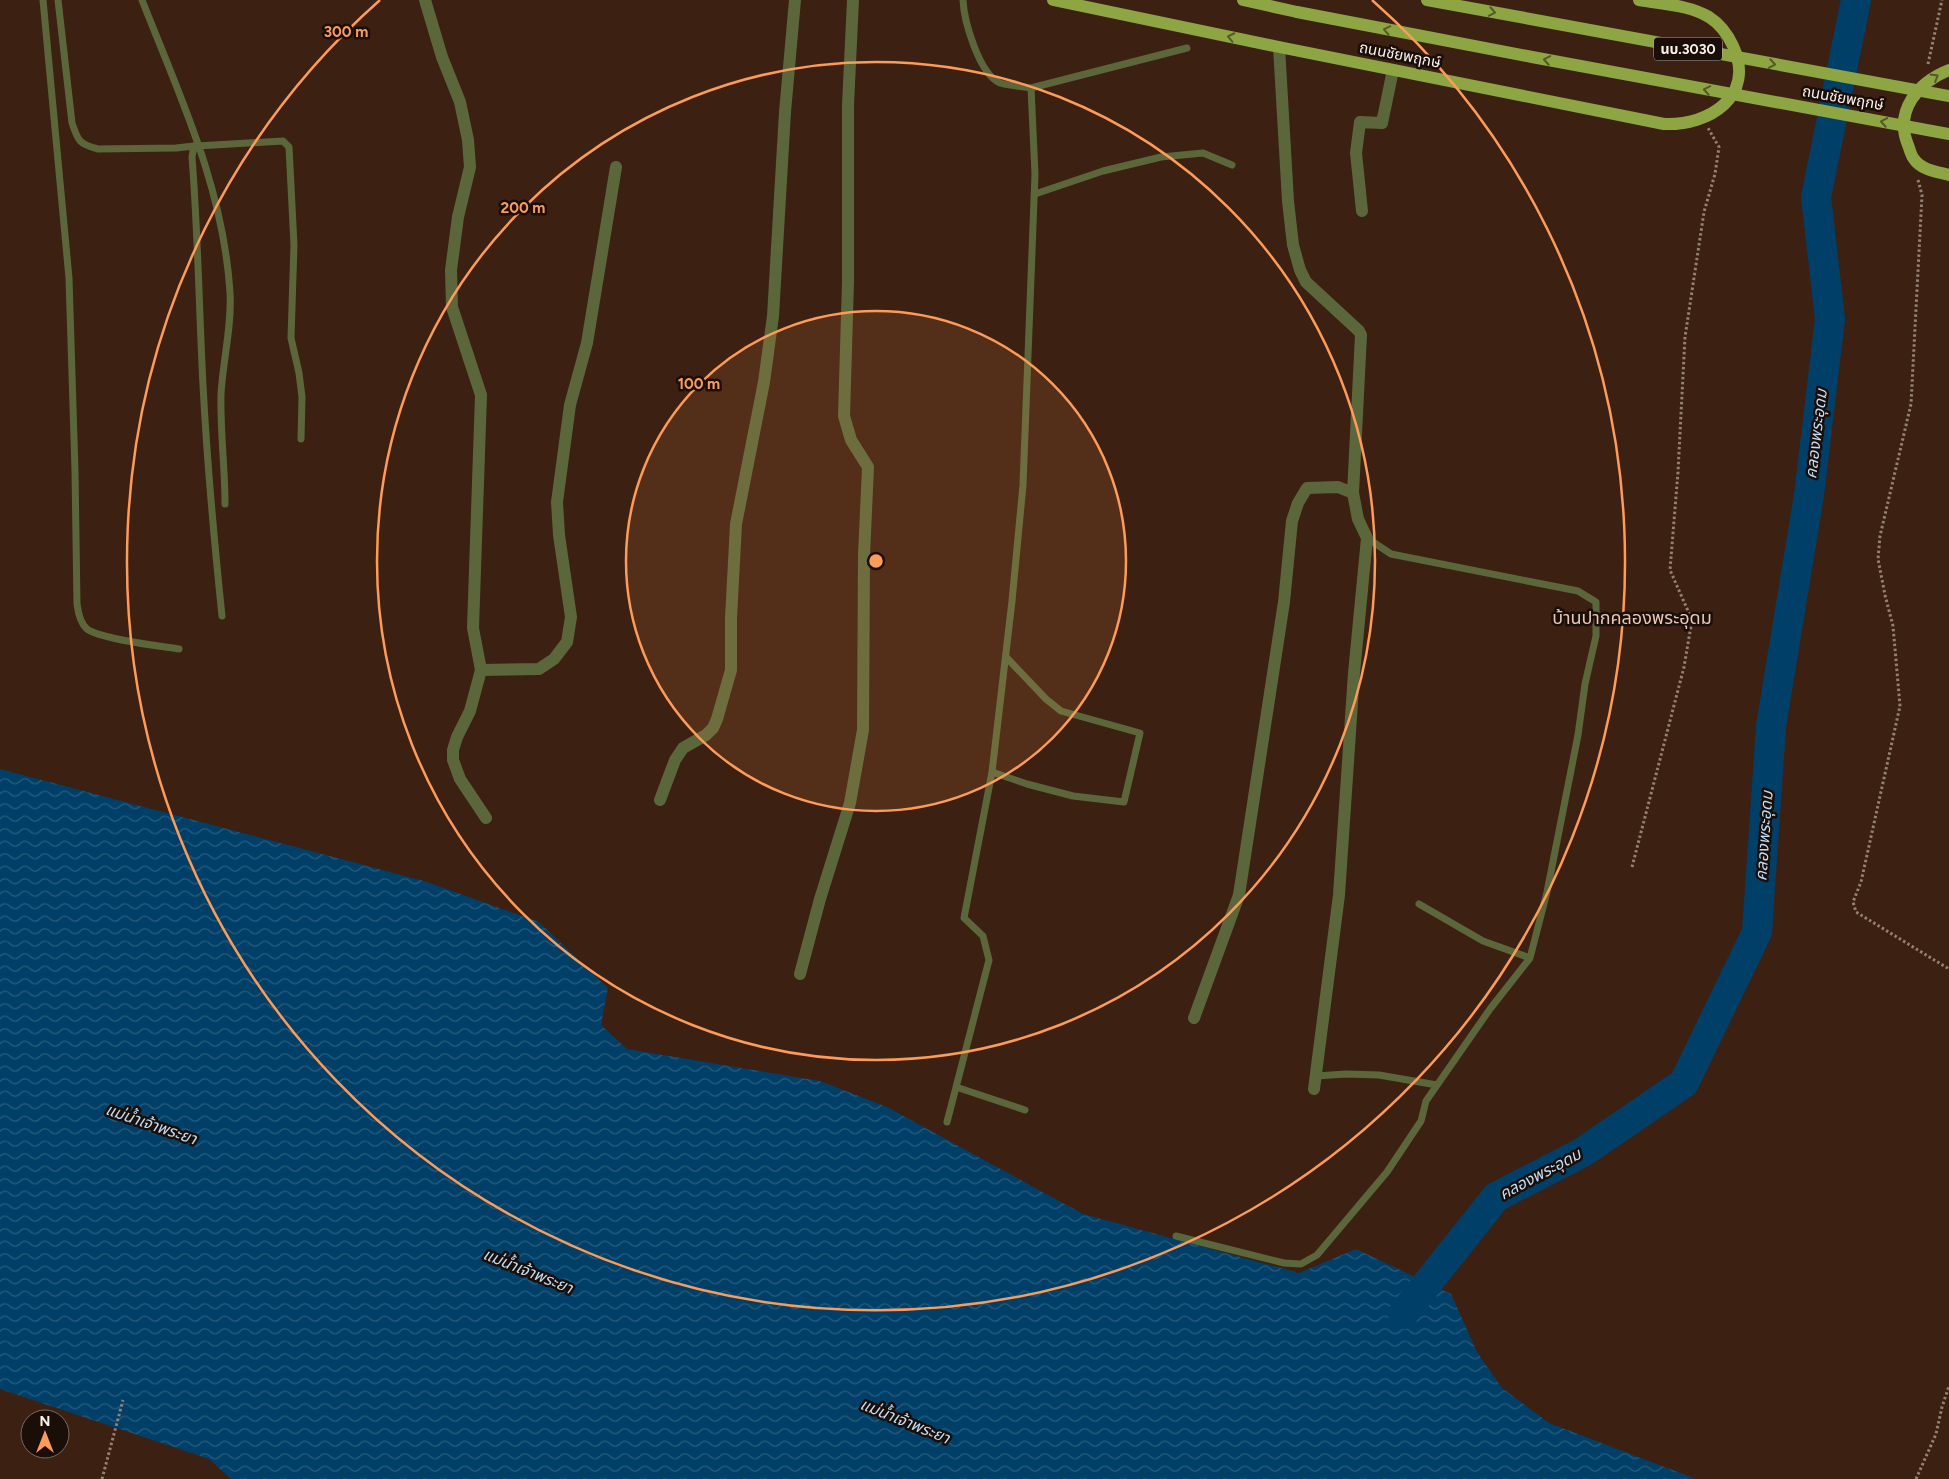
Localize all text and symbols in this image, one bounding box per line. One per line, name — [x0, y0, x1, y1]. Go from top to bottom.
one-way arrow — [1487, 7, 1496, 17]
text: 300 m — [324, 23, 368, 41]
one-way arrow — [1383, 25, 1392, 35]
one-way arrow — [1226, 32, 1235, 43]
street label: ถนนชัยพฤกษ์ — [1358, 38, 1443, 72]
road number: นบ.3030 — [1654, 38, 1722, 61]
one-way arrow — [1543, 56, 1551, 66]
one-way arrow — [1768, 59, 1776, 69]
one-way arrow — [1930, 74, 1939, 84]
street label: ถนนชัยพฤกษ์ — [1801, 82, 1886, 114]
one-way arrow — [1702, 85, 1711, 95]
one-way arrow — [1879, 118, 1888, 128]
text: 200 m — [501, 199, 545, 217]
text: 100 m — [678, 375, 720, 393]
water label: คลองพระอุดม — [1801, 387, 1832, 480]
centre of rings — [867, 552, 885, 570]
district label: บ้านปากคลองพระอุดม — [1552, 607, 1712, 629]
water label: คลองพระอุดม — [1751, 789, 1778, 882]
water label: แม่น้ำเจ้าพระยา — [103, 1098, 201, 1149]
water label: คลองพระอุดม — [1496, 1144, 1586, 1204]
water label: แม่น้ำเจ้าพระยา — [480, 1243, 578, 1298]
water label: แม่น้ำเจ้าพระยา — [857, 1393, 955, 1448]
north arrow — [20, 1409, 70, 1459]
text: N — [40, 1413, 50, 1430]

